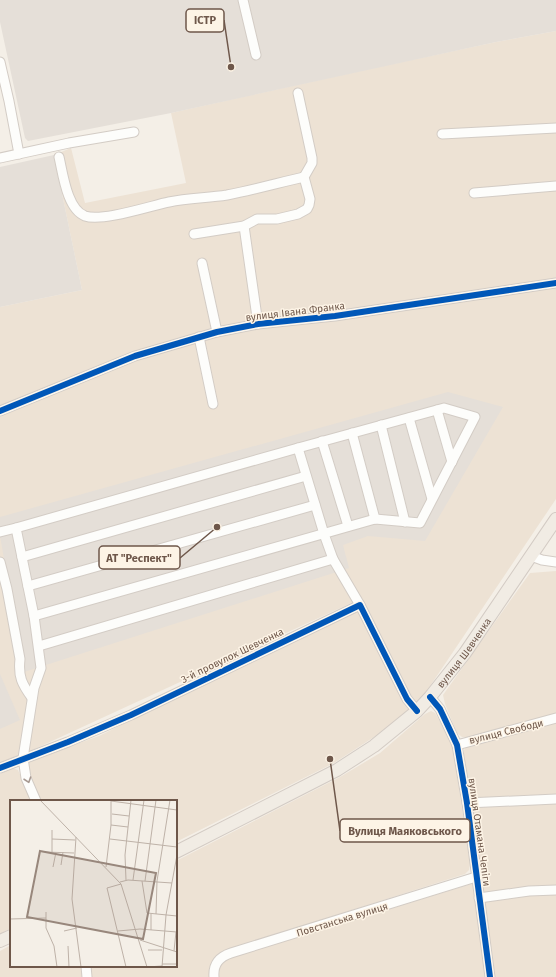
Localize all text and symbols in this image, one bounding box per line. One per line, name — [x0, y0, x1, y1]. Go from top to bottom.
callout: ІСТР — [186, 9, 224, 32]
text: ІСТР — [194, 14, 216, 27]
street label: вулиця Івана Франка — [245, 300, 345, 324]
callout: АТ "Респект" — [99, 546, 180, 569]
text: АТ "Респект" — [105, 552, 172, 565]
street label: вулиця Шевченка — [435, 616, 494, 691]
street label: 3-й провулок Шевченка — [179, 626, 286, 686]
street label: вулиця Свободи — [468, 717, 545, 747]
one-way arrow — [23, 777, 31, 784]
street label: вулиця Отамана Чепіги — [465, 777, 494, 887]
inset map — [10, 800, 177, 967]
callout: Вулиця Маяковського — [340, 819, 470, 842]
text: Вулиця Маяковського — [348, 825, 462, 838]
street label: Повстанська вулиця — [295, 900, 389, 940]

